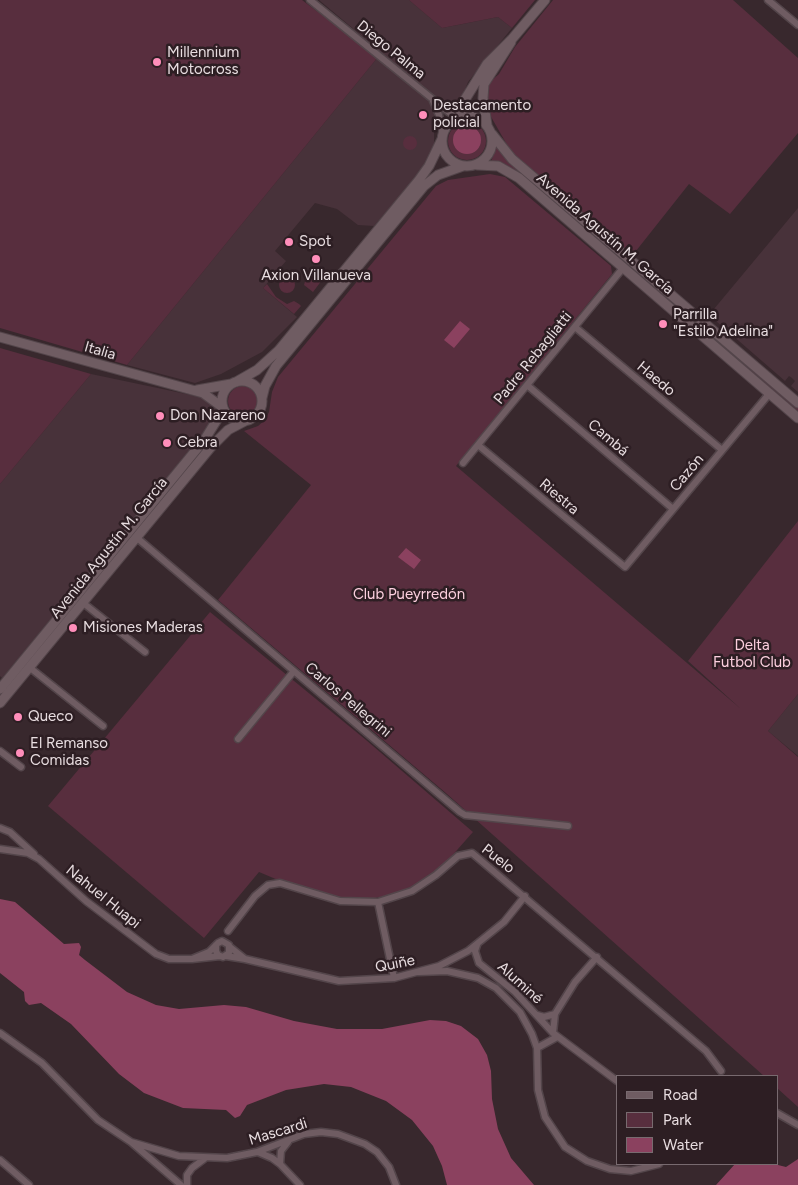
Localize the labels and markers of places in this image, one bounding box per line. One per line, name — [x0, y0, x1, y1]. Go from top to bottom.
place label: Millennium Motocross — [167, 44, 239, 79]
marker: Millennium Motocross — [151, 56, 163, 68]
place label: Destacamento policial — [433, 97, 531, 132]
marker: Destacamento policial — [417, 109, 429, 121]
place label: Spot — [299, 233, 331, 251]
marker: Spot — [283, 236, 295, 248]
marker: Axion Villanueva — [310, 253, 322, 265]
place label: Axion Villanueva — [261, 267, 371, 285]
place label: Parrilla "Estilo Adelina" — [673, 306, 773, 341]
marker: Parrilla "Estilo Adelina" — [657, 318, 669, 330]
place label: Don Nazareno — [170, 407, 266, 425]
marker: Don Nazareno — [154, 410, 166, 422]
place label: Cebra — [177, 434, 218, 452]
marker: Cebra — [161, 437, 173, 449]
place label: Misiones Maderas — [83, 619, 203, 637]
marker: Misiones Maderas — [67, 622, 79, 634]
place label: Queco — [28, 708, 73, 726]
marker: Queco — [12, 711, 24, 723]
place label: El Remanso Comidas — [30, 735, 108, 770]
marker: El Remanso Comidas — [14, 747, 26, 759]

